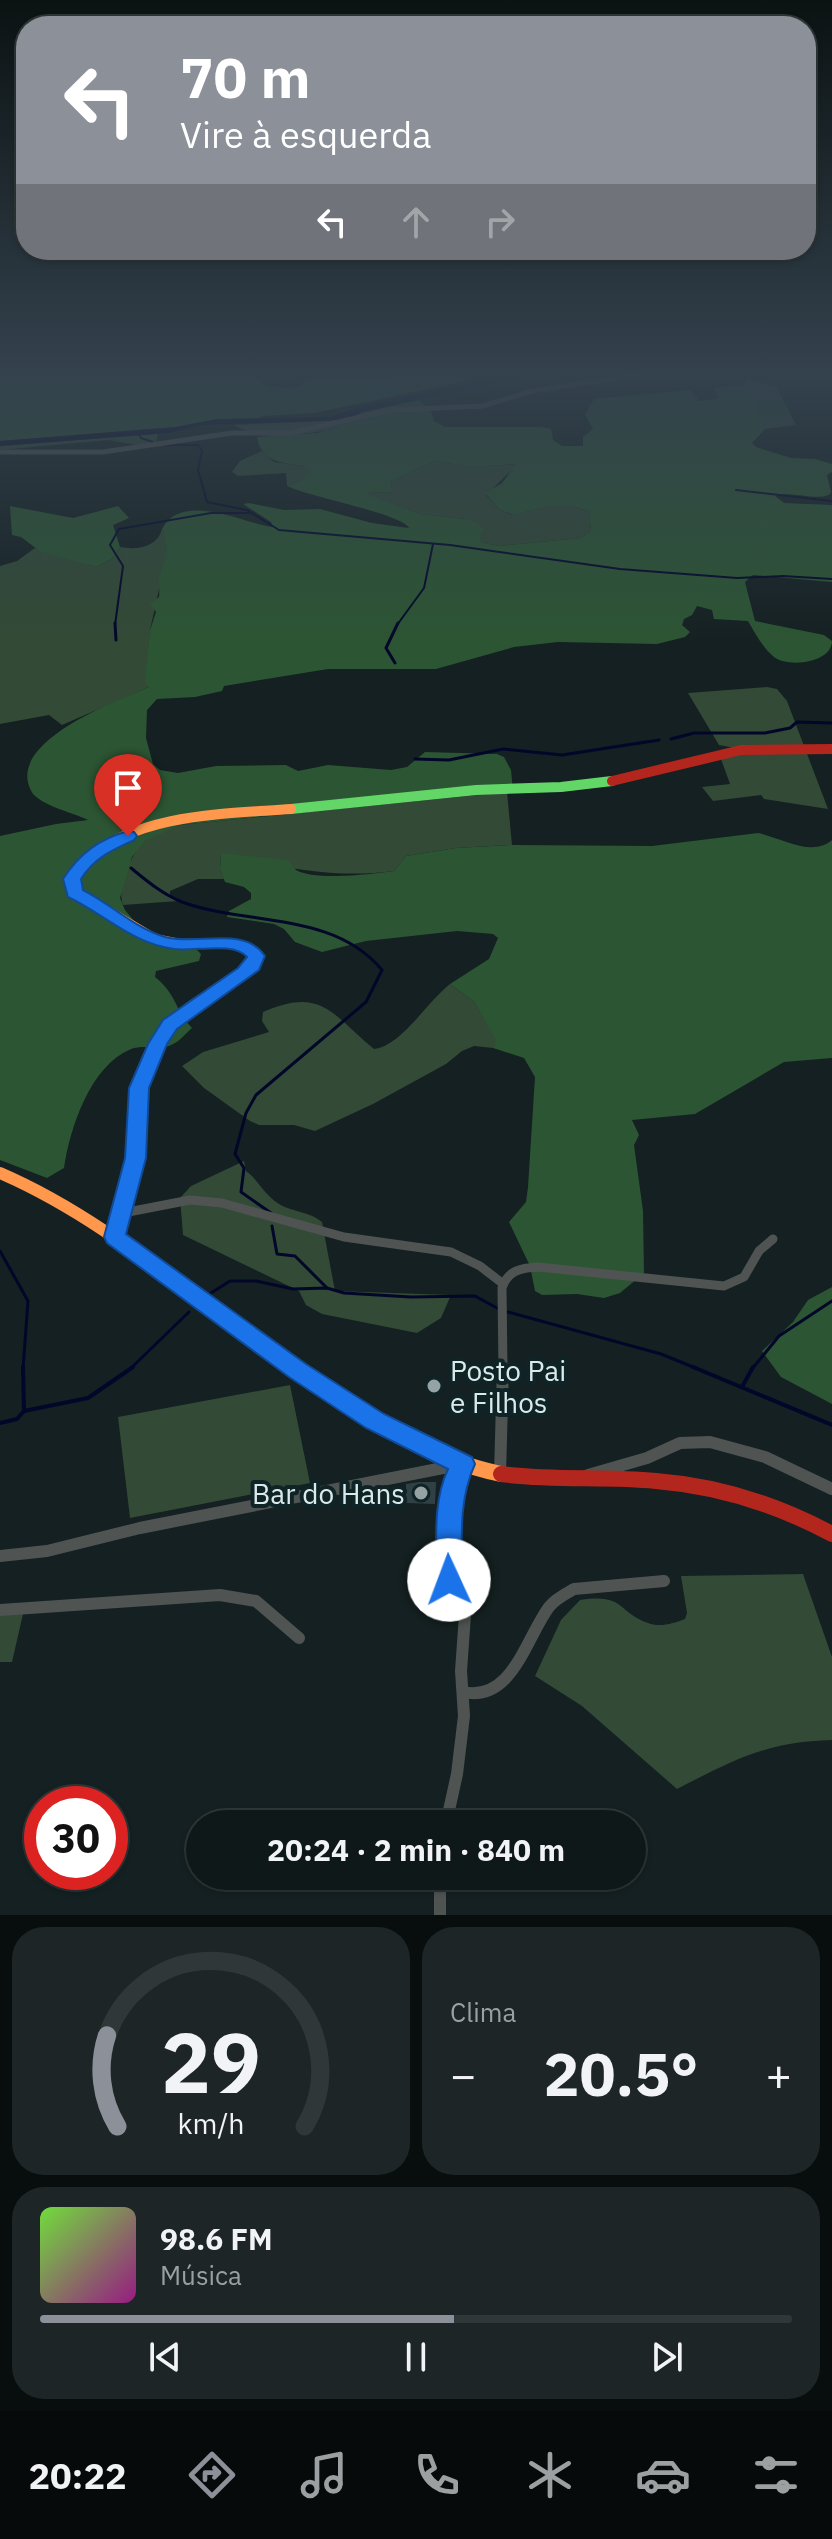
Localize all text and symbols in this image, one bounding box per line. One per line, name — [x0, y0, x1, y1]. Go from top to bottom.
text: 70 m — [180, 41, 310, 113]
icon: left — [48, 48, 152, 152]
text: Vire à esquerda — [180, 111, 431, 158]
icon: left — [310, 200, 354, 244]
icon: ahead — [394, 200, 438, 244]
icon: right — [478, 200, 522, 244]
pin — [94, 754, 162, 836]
icon: arrive — [106, 766, 150, 810]
place label: Posto Pai e Filhos — [450, 1352, 566, 1421]
marker: Posto Pai e Filhos — [425, 1377, 443, 1395]
place label: Bar do Hans — [252, 1475, 405, 1512]
marker: Bar do Hans — [412, 1484, 430, 1502]
position arrow — [407, 1538, 491, 1622]
speed limit sign: 30 — [24, 1786, 128, 1890]
text: 20:24 · 2 min · 840 m — [267, 1830, 565, 1869]
text: Clima — [450, 1995, 516, 2029]
text: 29 — [161, 2008, 261, 2116]
text: 20.5° — [544, 2034, 698, 2113]
text: − — [450, 2046, 476, 2103]
text: + — [766, 2046, 792, 2103]
text: km/h — [177, 2105, 245, 2142]
text: 98.6 FM — [160, 2219, 273, 2258]
text: Música — [160, 2258, 242, 2292]
icon: previous — [143, 2335, 187, 2379]
icon: pause — [394, 2335, 438, 2379]
icon: next — [645, 2335, 689, 2379]
icon: directions — [184, 2447, 240, 2503]
icon: music — [296, 2447, 352, 2503]
icon: phone — [409, 2447, 465, 2503]
icon: climate — [522, 2447, 578, 2503]
icon: car — [635, 2447, 691, 2503]
icon: filters — [748, 2447, 804, 2503]
text: 20:22 — [28, 2452, 127, 2499]

